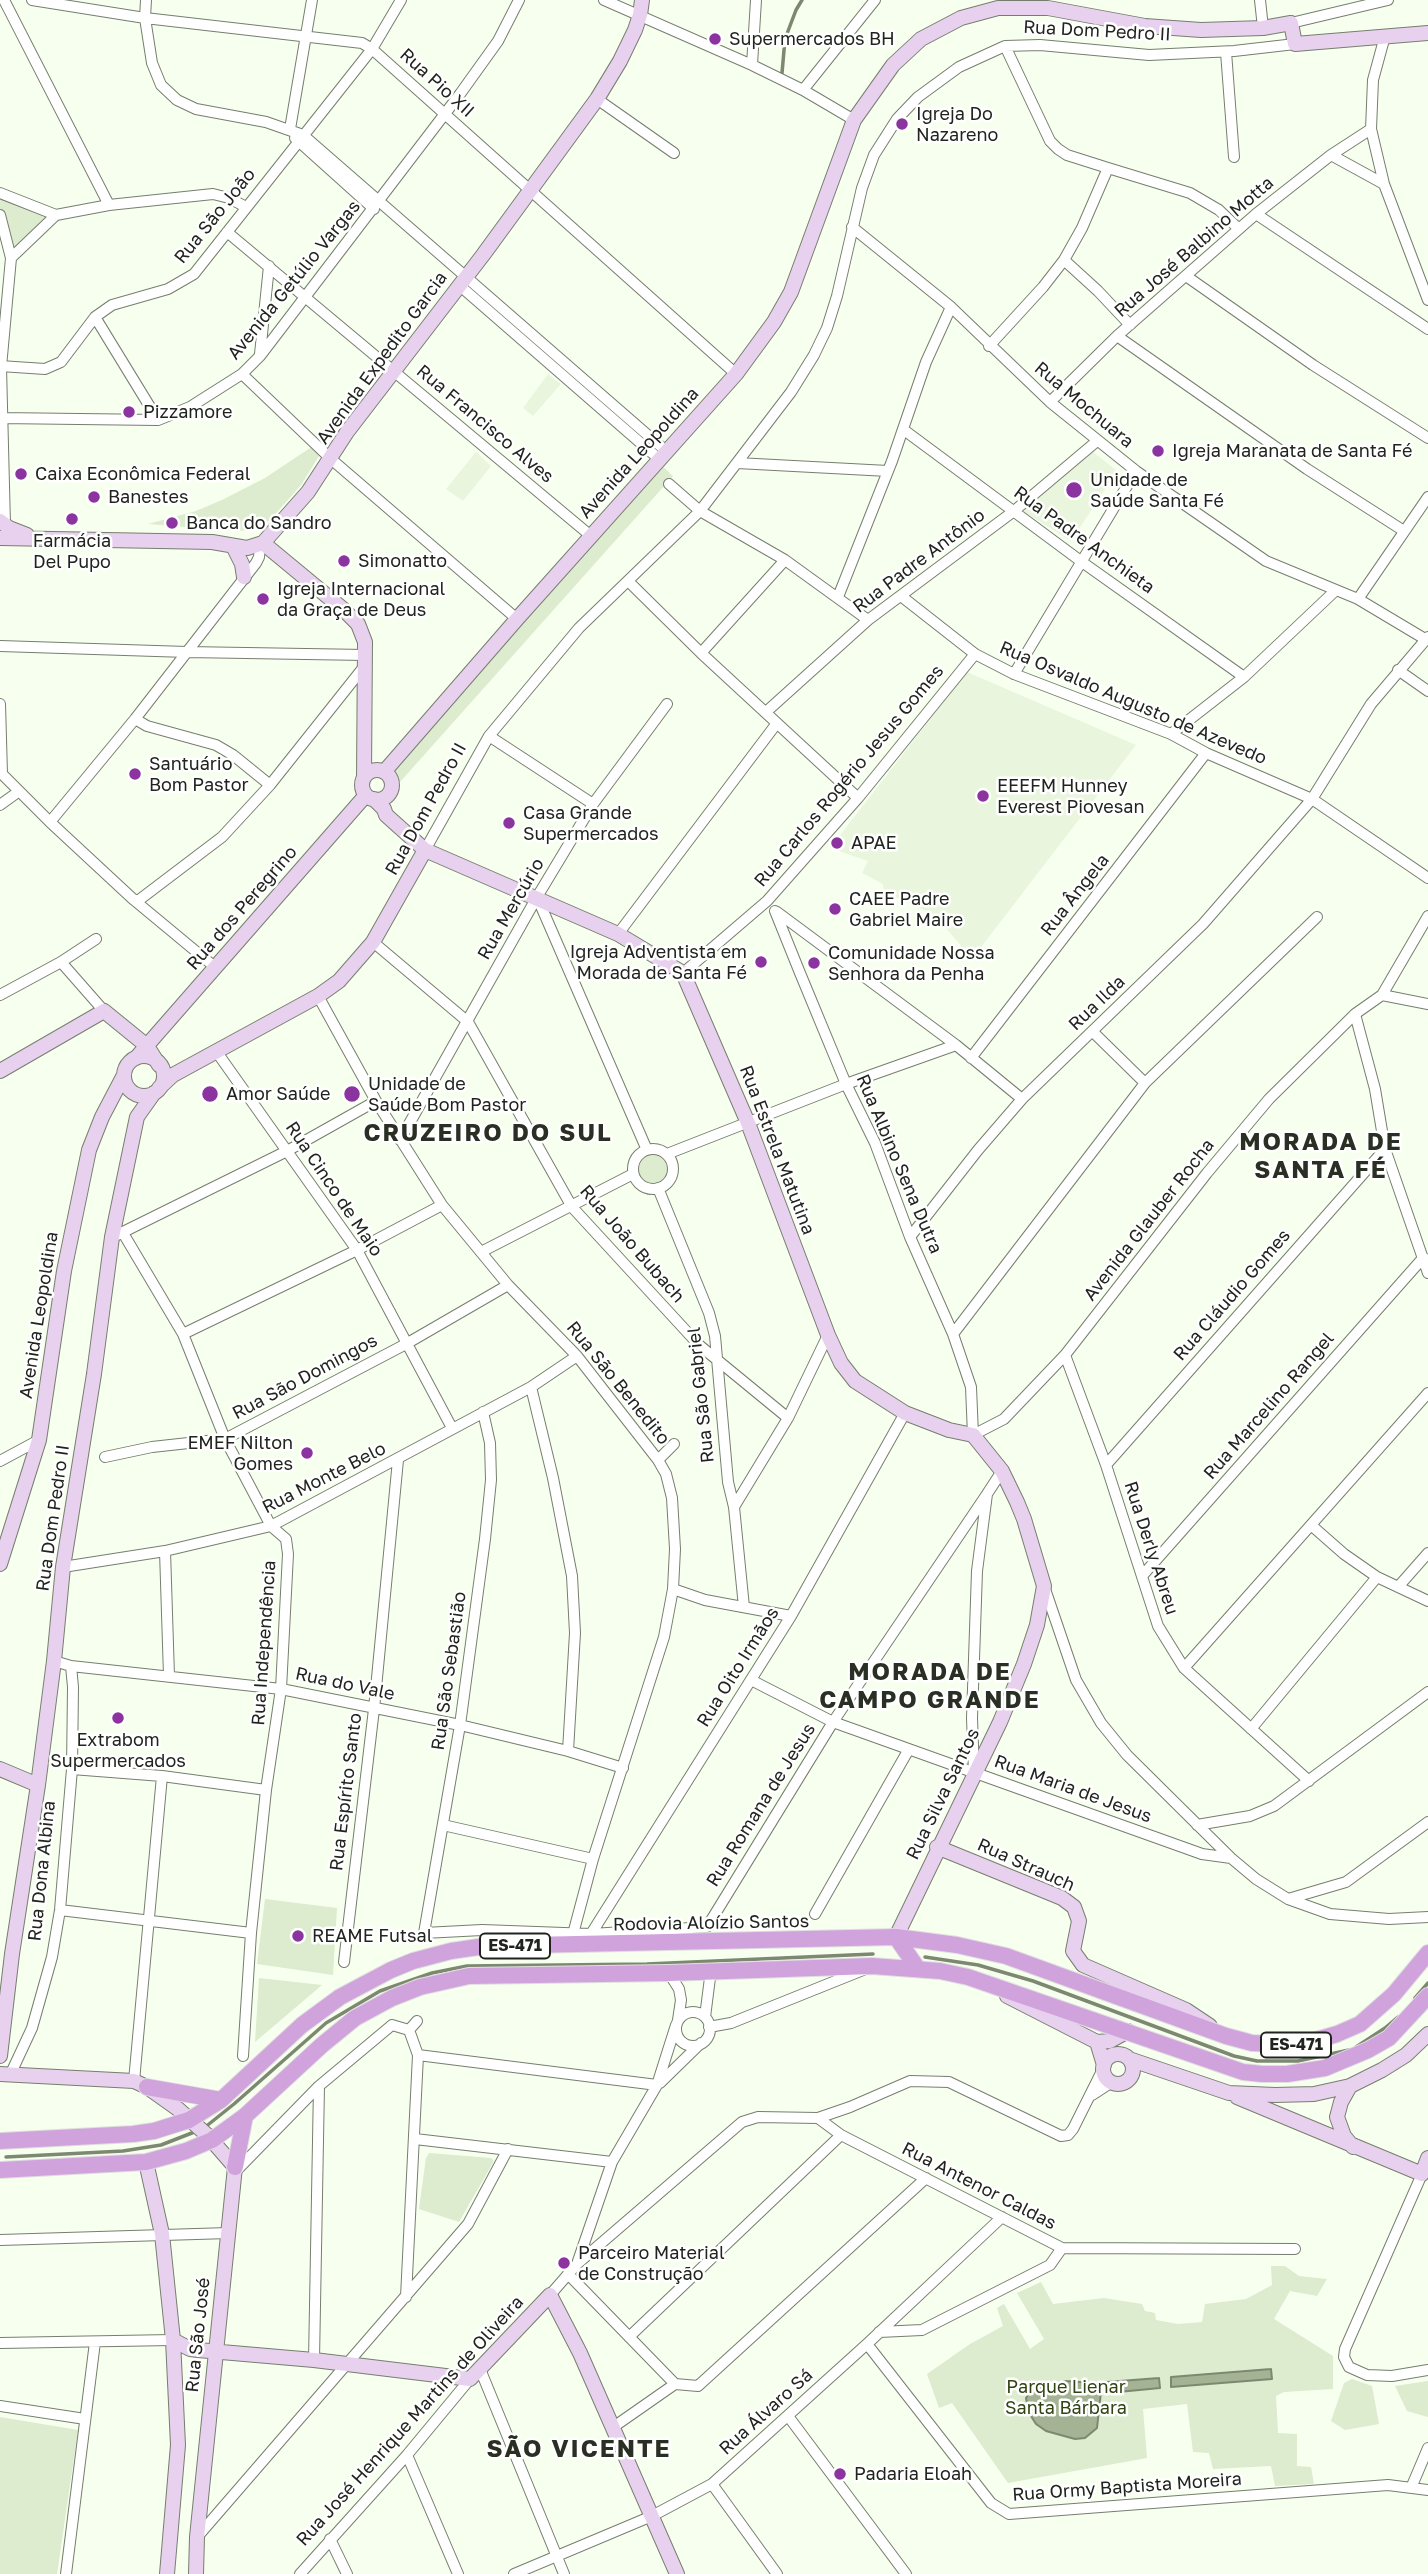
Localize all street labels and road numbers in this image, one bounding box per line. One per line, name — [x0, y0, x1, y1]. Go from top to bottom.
street label: Rua Dom Pedro II — [1023, 16, 1171, 46]
street label: Rua Pio XII — [395, 44, 479, 122]
street label: Rua São João — [170, 164, 260, 268]
street label: Rua José Balbino Motta — [1110, 172, 1278, 322]
street label: Avenida Getúlio Vargas — [223, 196, 365, 364]
street label: Avenida Expedito Garcia — [312, 267, 452, 449]
street label: Rua Mochuara — [1030, 357, 1138, 453]
street label: Rua Francisco Alves — [412, 360, 558, 488]
street label: Avenida Leopoldina — [575, 383, 703, 523]
street label: Rua Padre Anchieta — [1009, 482, 1159, 598]
street label: Rua Padre Antônio — [849, 504, 989, 618]
street label: Rua Osvaldo Augusto de Azevedo — [996, 637, 1270, 769]
street label: Rua Carlos Rogério Jesus Gomes — [750, 661, 948, 891]
street label: Rua Dom Pedro II — [381, 739, 471, 879]
street label: Rua dos Peregrino — [182, 841, 302, 975]
street label: Rua Ângela — [1036, 850, 1114, 940]
street label: Rua Mercúrio — [473, 854, 549, 964]
street label: Rua Ilda — [1064, 971, 1130, 1035]
street label: Rua Estrela Matutina — [735, 1062, 819, 1238]
street label: Rua Albino Sena Dutra — [851, 1071, 947, 1257]
street label: Rua Cinco de Maio — [281, 1117, 387, 1261]
street label: Avenida Glauber Rocha — [1079, 1135, 1219, 1305]
street label: Rua João Bubach — [575, 1181, 689, 1307]
street label: Rua Cláudio Gomes — [1169, 1225, 1295, 1365]
street label: Avenida Leopoldina — [15, 1230, 63, 1400]
street label: Rua São Benedito — [562, 1317, 674, 1449]
street label: Rua São Gabriel — [683, 1326, 719, 1464]
street label: Rua Marcelino Rangel — [1199, 1328, 1339, 1484]
street label: Rua São Domingos — [229, 1330, 381, 1424]
street label: Rua Monte Belo — [259, 1438, 389, 1518]
street label: Rua Dom Pedro II — [32, 1443, 74, 1593]
street label: Rua Derly Abreu — [1119, 1479, 1183, 1617]
street label: Rua Independência — [247, 1560, 281, 1726]
street label: Rua São Sebastião — [427, 1590, 471, 1752]
street label: Rua Oito Irmãos — [692, 1603, 784, 1731]
street label: Rua do Vale — [293, 1663, 397, 1705]
street label: Rua Espírito Santo — [326, 1712, 366, 1872]
street label: Rua Romana de Jesus — [702, 1719, 820, 1891]
street label: Rua Silva Santos — [902, 1725, 984, 1863]
street label: Rua Maria de Jesus — [991, 1750, 1155, 1828]
street label: Rua Dona Albina — [24, 1800, 60, 1942]
street label: Rua Strauch — [974, 1834, 1078, 1896]
street label: Rodovia Aloízio Santos — [613, 1910, 809, 1936]
road number: ES-471 — [480, 1934, 550, 1958]
road number: ES-471 — [1261, 2033, 1331, 2058]
street label: Rua Antenor Caldas — [898, 2138, 1060, 2234]
street label: Rua São José — [181, 2277, 215, 2393]
street label: Rua José Henrique Martins de Oliveira — [292, 2292, 528, 2550]
street label: Rua Álvaro Sá — [715, 2364, 817, 2460]
street label: Rua Ormy Baptista Moreira — [1011, 2468, 1243, 2506]

